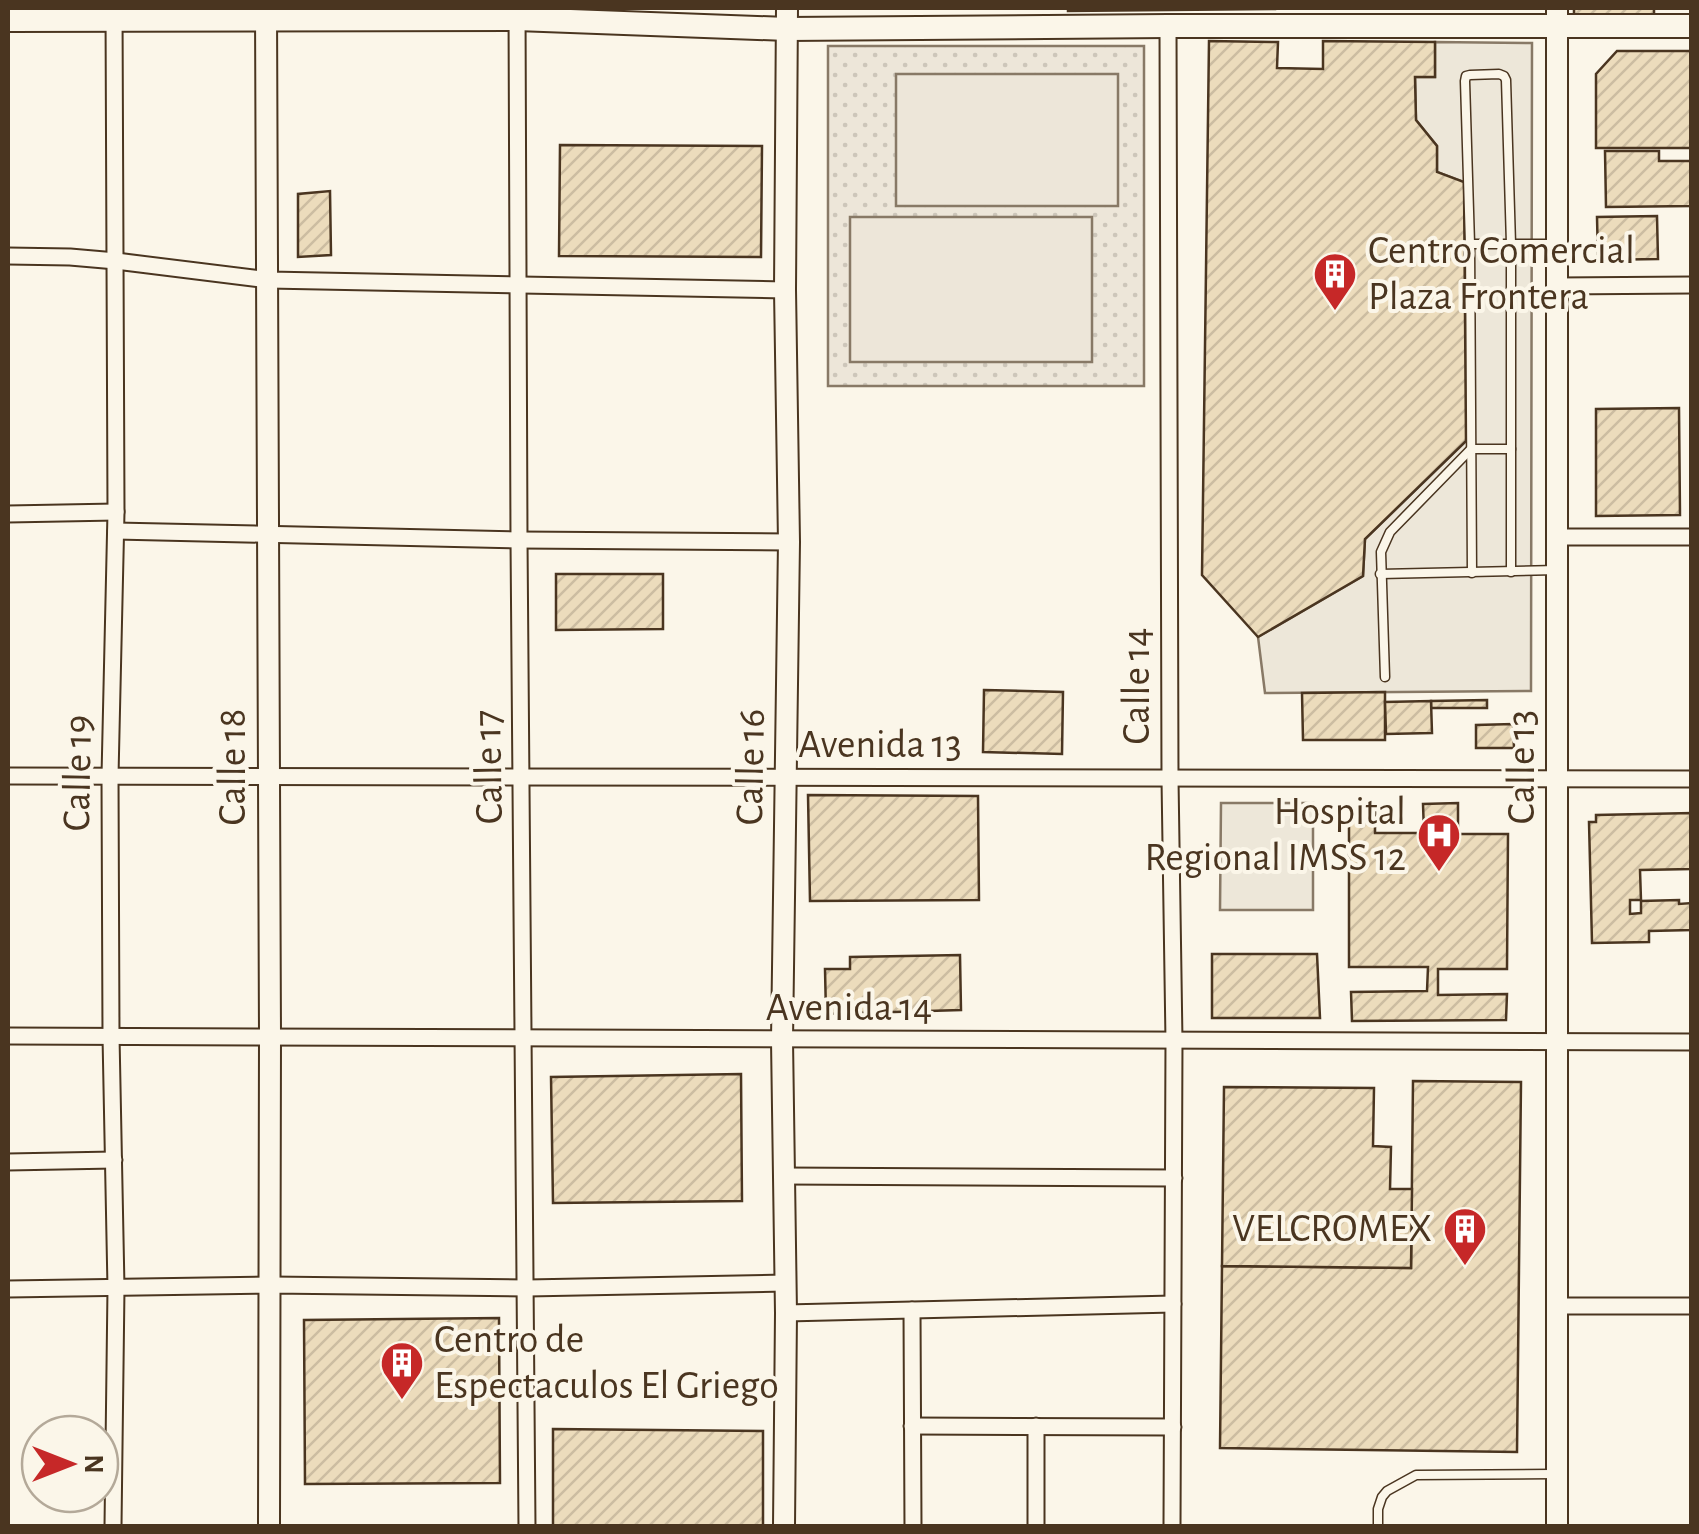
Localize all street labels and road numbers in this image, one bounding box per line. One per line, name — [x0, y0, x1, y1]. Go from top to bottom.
street label: Calle 14 — [1117, 627, 1157, 745]
street label: Calle 16 — [730, 708, 772, 826]
street label: Calle 18 — [213, 709, 253, 825]
street label: Calle 17 — [468, 709, 510, 825]
street label: Calle 13 — [1502, 710, 1542, 824]
street label: Calle 19 — [57, 714, 99, 832]
street label: Avenida 13 — [798, 725, 962, 765]
street label: Avenida 14 — [766, 988, 932, 1028]

